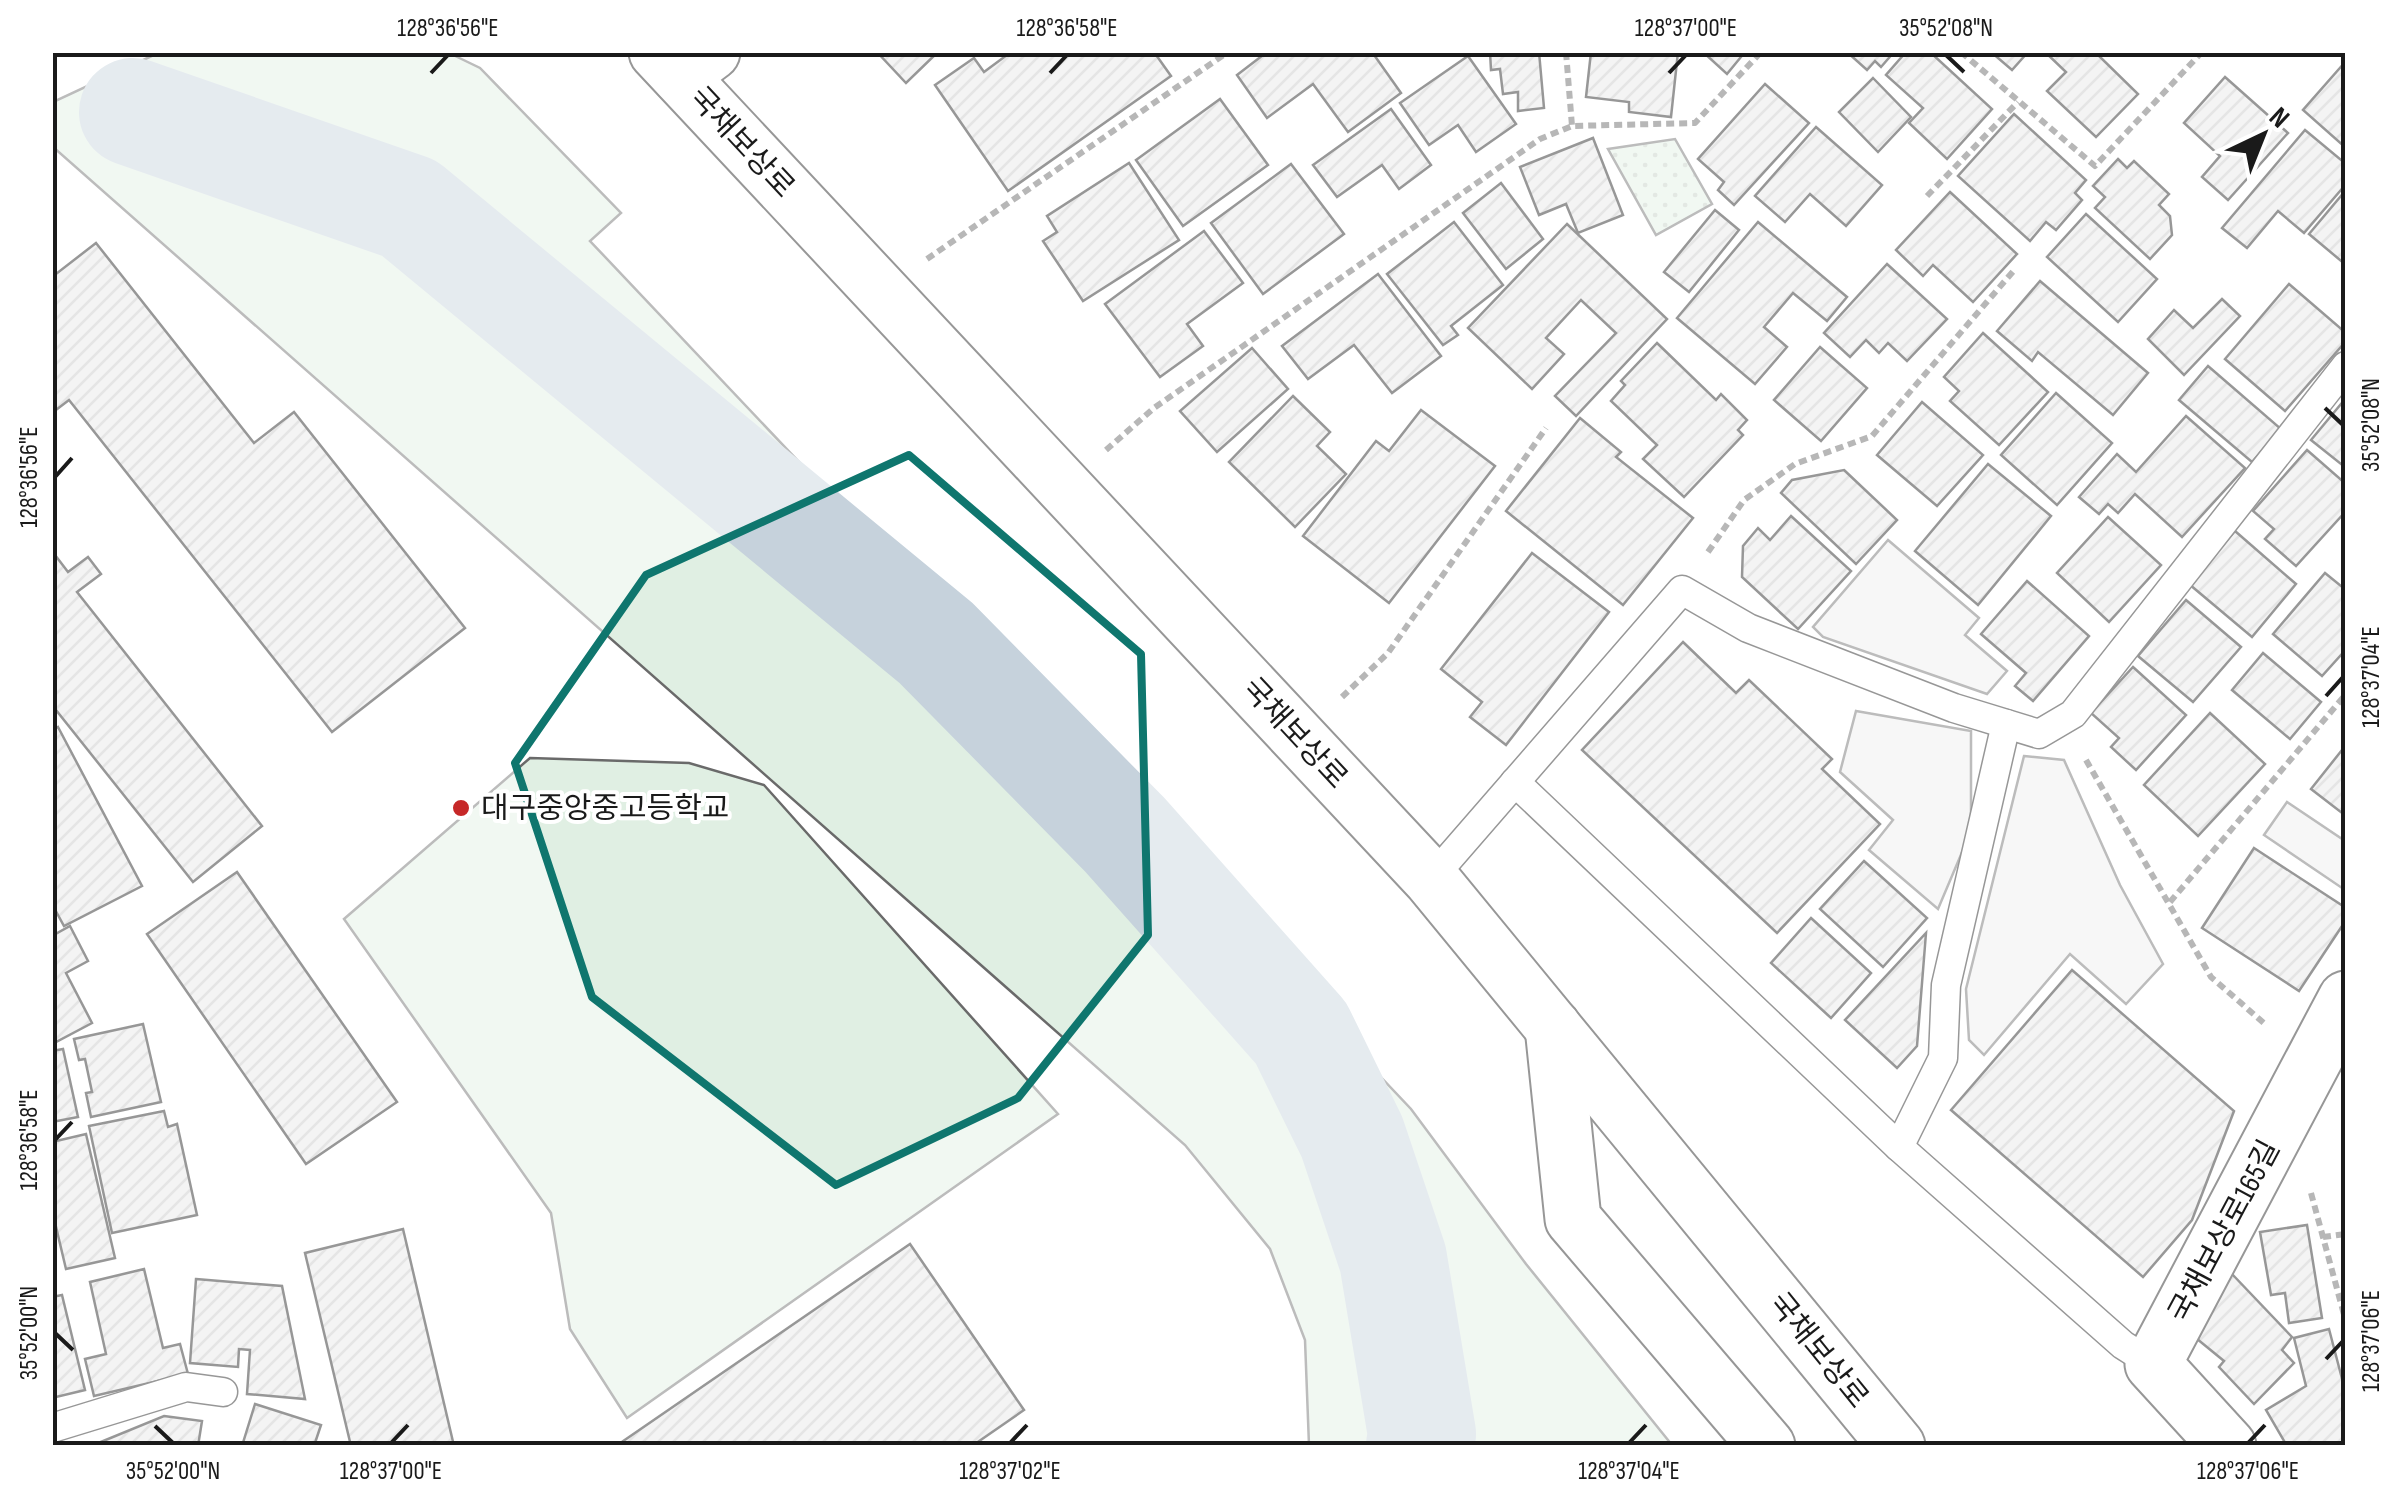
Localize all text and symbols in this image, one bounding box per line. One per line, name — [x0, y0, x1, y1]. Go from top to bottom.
text: 128°36'56"E — [397, 13, 499, 44]
text: 128°36'58"E — [1016, 13, 1118, 44]
text: 128°37'00"E — [1635, 13, 1737, 44]
text: 35°52'08"N — [1899, 13, 1993, 44]
street label: 국채보상로 — [681, 80, 801, 205]
north arrow — [2213, 85, 2313, 185]
text: N — [2262, 101, 2296, 135]
text: 35°52'08"N — [2356, 378, 2387, 472]
text: 128°36'56"E — [14, 426, 45, 528]
text: 128°37'04"E — [2356, 626, 2387, 728]
street label: 국채보상로 — [1234, 671, 1354, 796]
place label: 대구중앙중고등학교 — [481, 791, 729, 827]
marker: 대구중앙중고등학교 — [450, 797, 472, 819]
text: 128°36'58"E — [14, 1089, 45, 1191]
street label: 국채보상로165길 — [2162, 1134, 2288, 1329]
text: 35°52'00"N — [14, 1286, 45, 1380]
street label: 국채보상로 — [1761, 1286, 1876, 1416]
text: 128°37'06"E — [2356, 1290, 2387, 1392]
text: 35°52'00"N — [126, 1456, 220, 1487]
text: 128°37'00"E — [340, 1456, 442, 1487]
text: 128°37'02"E — [959, 1456, 1061, 1487]
text: 128°37'04"E — [1578, 1456, 1680, 1487]
text: 128°37'06"E — [2197, 1456, 2299, 1487]

